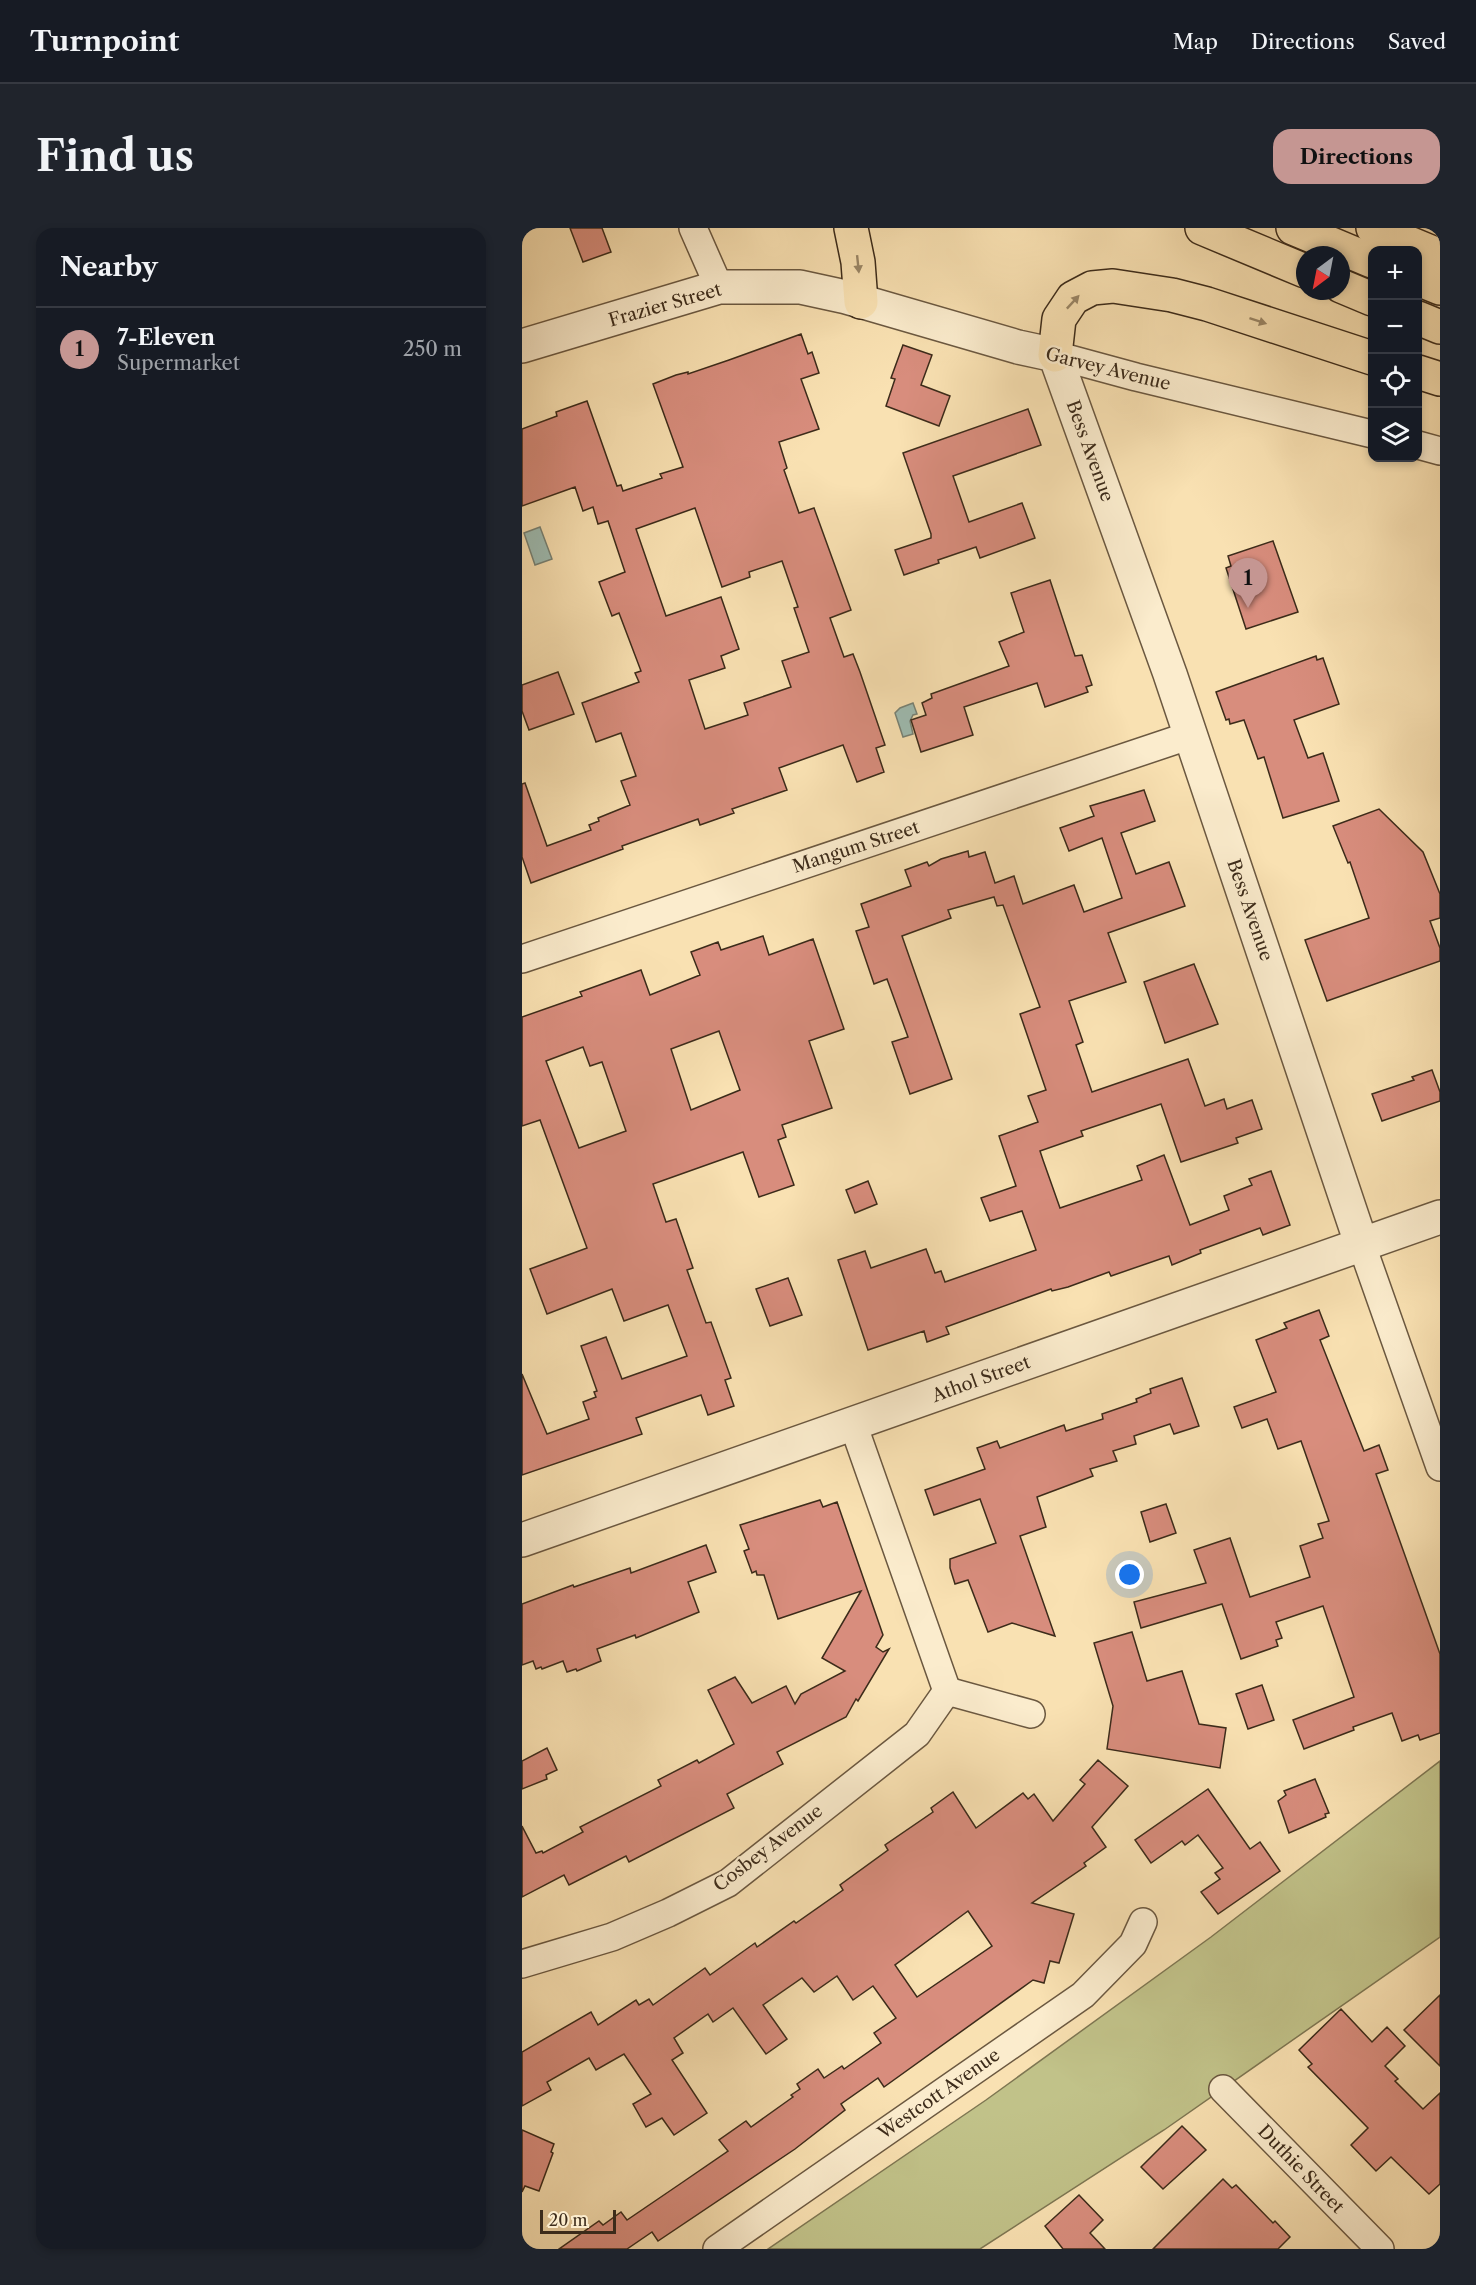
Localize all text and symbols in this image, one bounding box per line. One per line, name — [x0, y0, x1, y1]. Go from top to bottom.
text: Turnpoint — [30, 24, 179, 58]
text: Map — [1173, 29, 1218, 54]
text: Directions — [1251, 29, 1355, 54]
text: Saved — [1388, 29, 1446, 54]
button: Directions — [1273, 129, 1440, 184]
text: Find us — [36, 130, 194, 182]
north arrow — [1296, 246, 1350, 300]
map controls — [1368, 246, 1422, 462]
button: + — [1368, 246, 1422, 300]
text: Nearby — [60, 251, 158, 283]
one-way arrow — [853, 255, 863, 274]
street label: Frazier Street — [606, 278, 725, 332]
one-way arrow — [1066, 294, 1080, 309]
button: − — [1368, 300, 1422, 354]
one-way arrow — [1249, 317, 1267, 326]
text: 7-Eleven — [117, 324, 215, 351]
text: 1 — [75, 337, 84, 361]
text: 250 m — [403, 337, 462, 361]
street label: Garvey Avenue — [1043, 343, 1173, 395]
text: Supermarket — [117, 351, 240, 375]
button: locate — [1368, 354, 1422, 408]
street label: Bess Avenue — [1061, 397, 1119, 505]
button: layers — [1368, 408, 1422, 462]
pin: 1 — [1228, 558, 1268, 608]
street label: Mangum Street — [790, 816, 923, 878]
street label: Bess Avenue — [1222, 856, 1278, 964]
street label: Athol Street — [928, 1351, 1034, 1407]
your location — [1115, 1560, 1144, 1589]
street label: Cosbey Avenue — [709, 1800, 827, 1896]
street label: Westcott Avenue — [873, 2044, 1004, 2145]
street label: Duthie Street — [1253, 2120, 1349, 2218]
scale bar — [540, 2207, 616, 2234]
text: 20 m — [549, 2210, 588, 2230]

